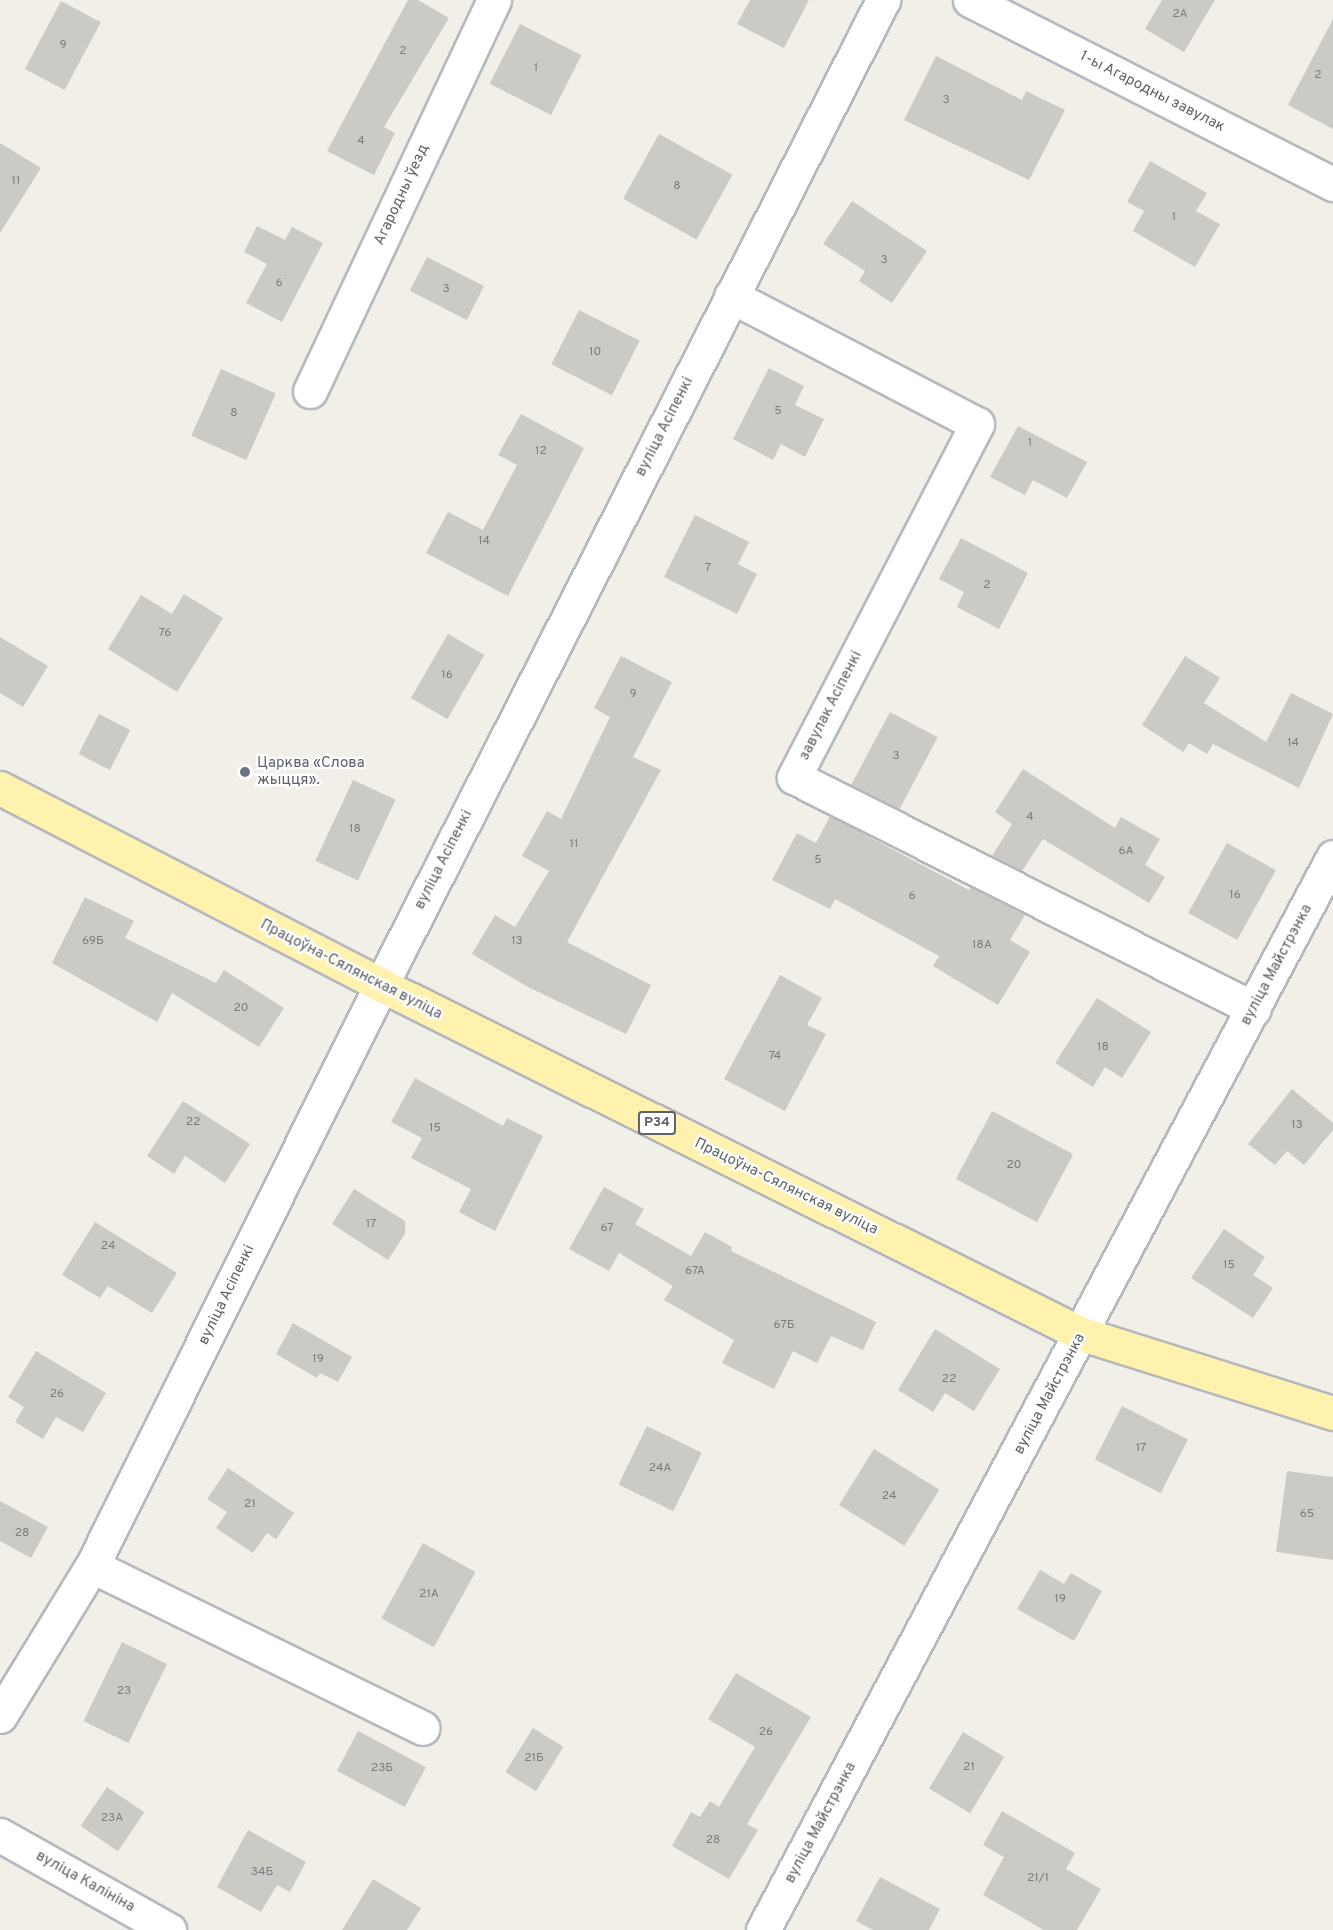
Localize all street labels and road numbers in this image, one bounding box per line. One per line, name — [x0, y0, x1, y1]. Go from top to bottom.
street label: 1-ы Агародны завулак — [1076, 47, 1228, 137]
street label: Агародны ўезд — [371, 142, 433, 248]
street label: вуліца Асіпенкі — [632, 374, 698, 480]
street label: завулак Асіпенкі — [795, 648, 867, 764]
street label: вуліца Асіпенкі — [411, 807, 477, 913]
street label: вуліца Майстрэнка — [1237, 901, 1317, 1029]
street label: Працоўна-Сялянская вуліца — [257, 916, 445, 1024]
road number: Р34 — [638, 1112, 676, 1134]
street label: Працоўна-Сялянская вуліца — [691, 1135, 881, 1239]
street label: вуліца Асіпенкі — [195, 1242, 259, 1348]
street label: вуліца Майстрэнка — [1010, 1330, 1090, 1458]
street label: вуліца Майстрэнка — [781, 1759, 861, 1887]
street label: вуліца Калініна — [32, 1847, 138, 1917]

